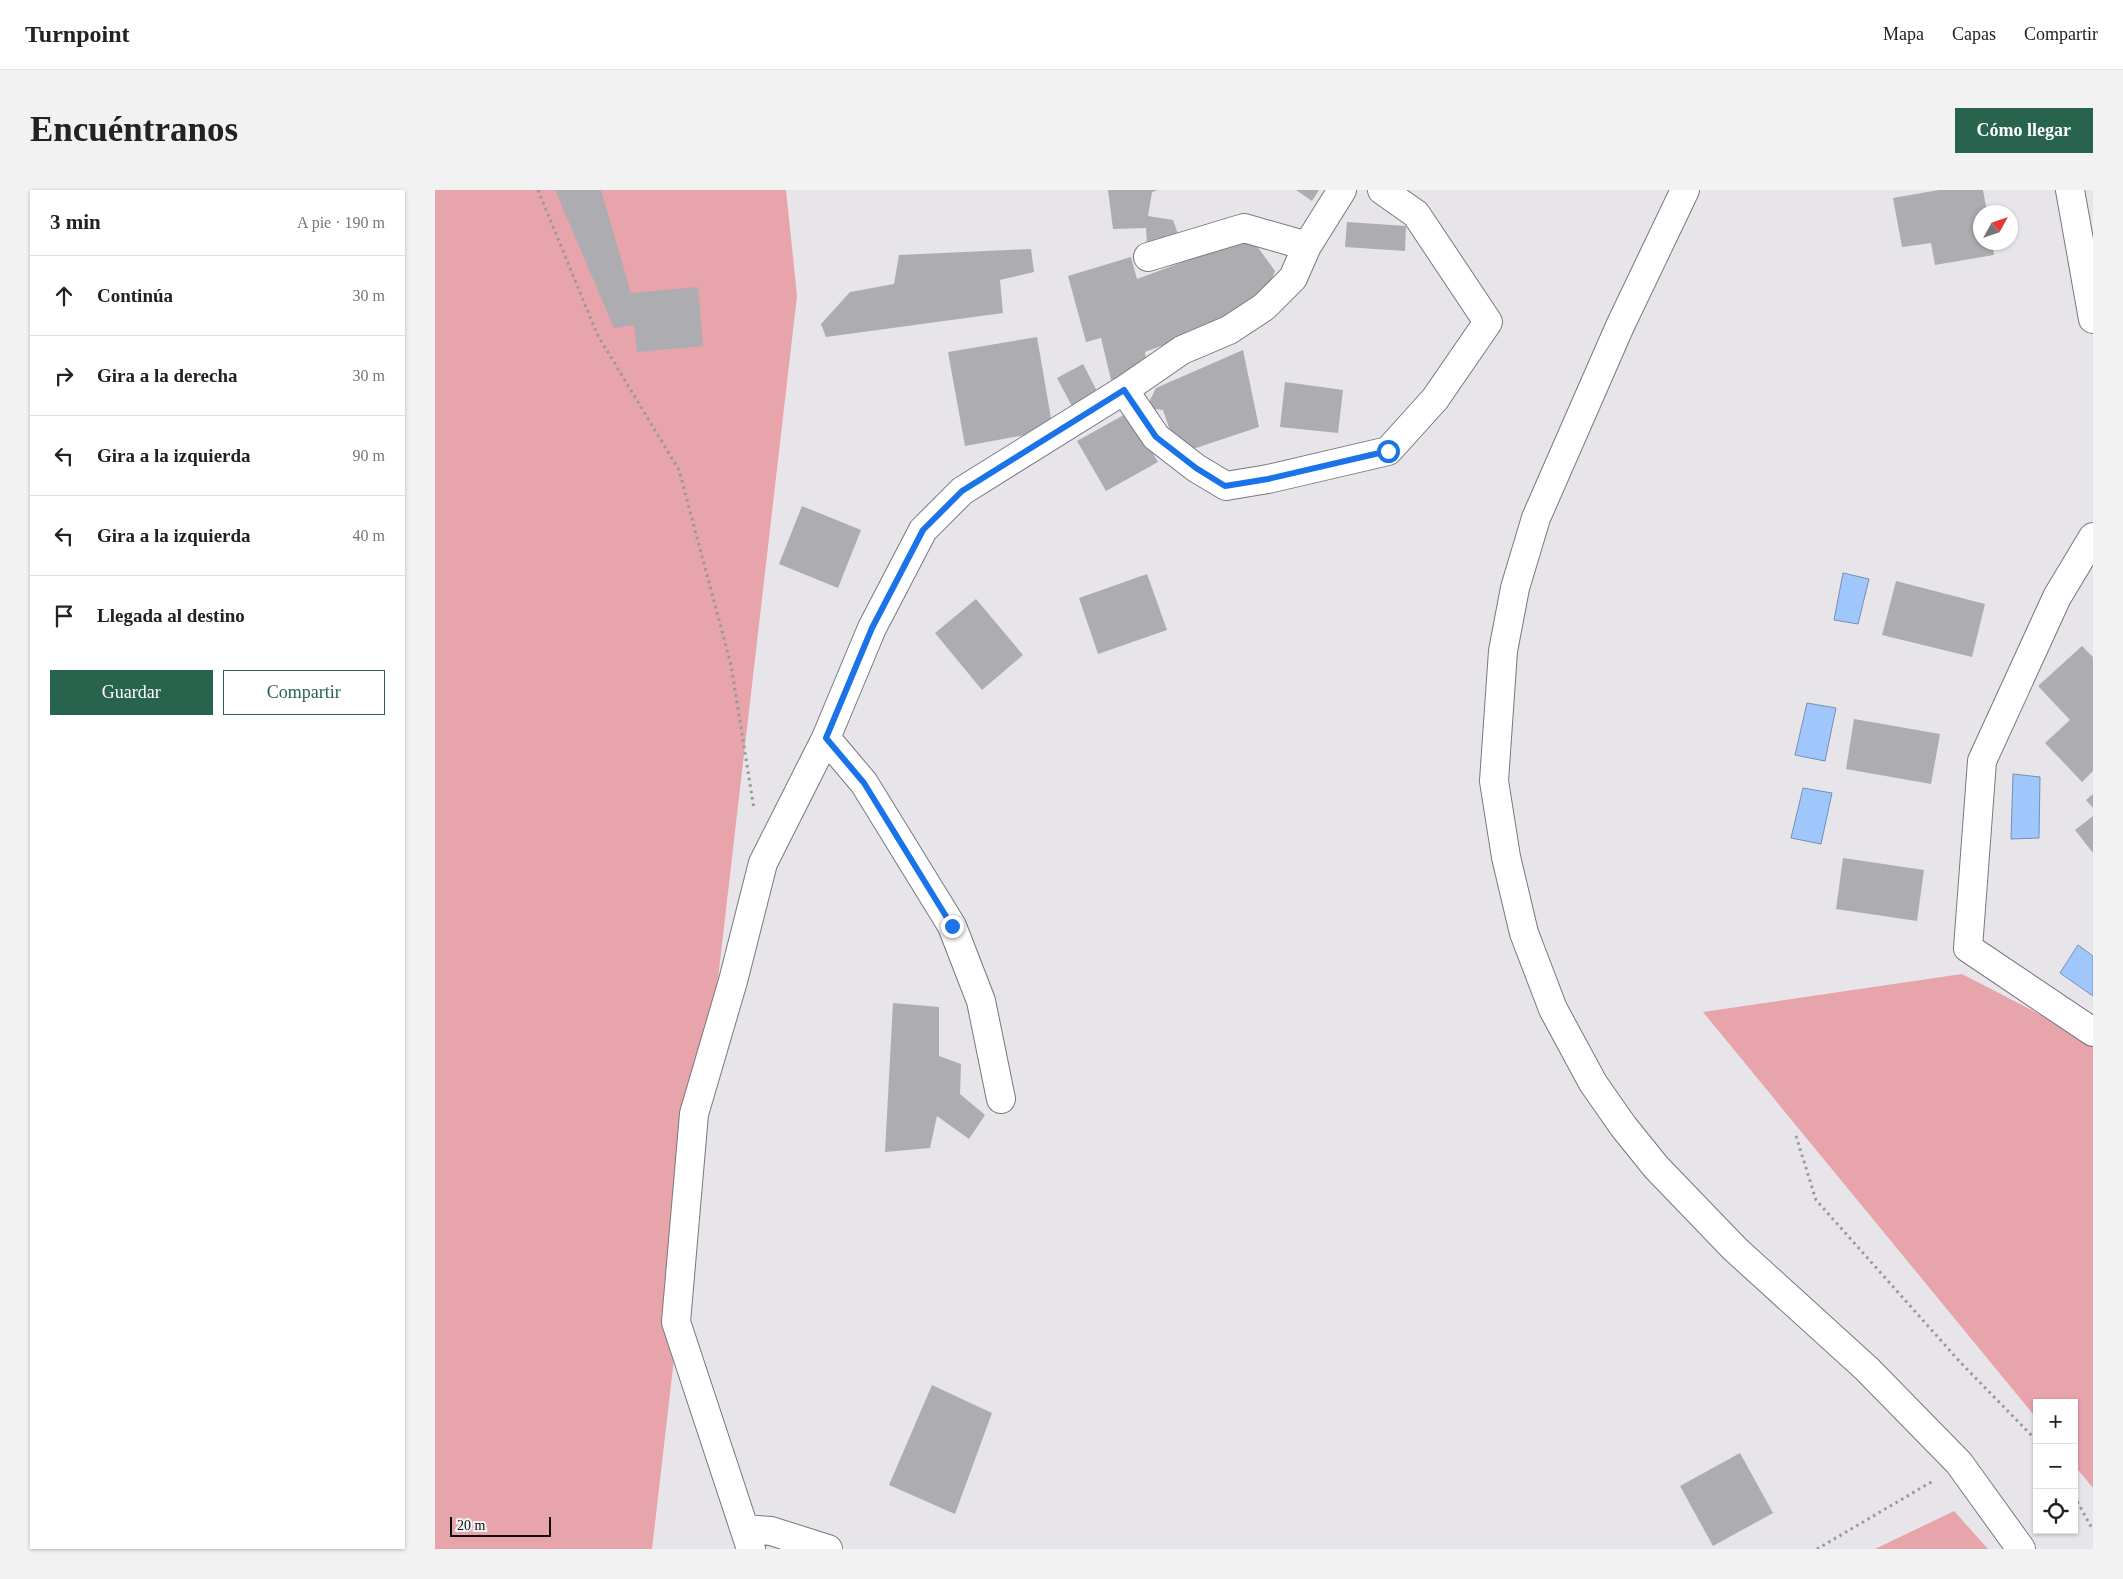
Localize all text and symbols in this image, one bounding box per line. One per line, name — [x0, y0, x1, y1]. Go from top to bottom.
text: Turnpoint — [25, 21, 130, 47]
text: Mapa — [1883, 24, 1924, 44]
text: Capas — [1952, 24, 1996, 44]
text: Compartir — [2024, 24, 2098, 44]
button: Cómo llegar — [1955, 108, 2093, 153]
text: Encuéntranos — [30, 110, 238, 149]
north arrow — [1973, 205, 2018, 250]
text: 3 min — [50, 210, 101, 234]
text: A pie · 190 m — [297, 214, 385, 231]
icon: ahead — [50, 282, 78, 310]
text: Continúa — [97, 285, 173, 306]
text: 30 m — [353, 287, 385, 304]
icon: right — [50, 362, 78, 390]
text: Gira a la derecha — [97, 365, 238, 386]
text: 30 m — [353, 367, 385, 384]
route start — [1377, 440, 1400, 463]
icon: left — [50, 442, 78, 470]
text: Gira a la izquierda — [97, 445, 251, 466]
text: 90 m — [353, 447, 385, 464]
icon: left — [50, 522, 78, 550]
text: Gira a la izquierda — [97, 525, 251, 546]
text: 40 m — [353, 527, 385, 544]
icon: arrive — [50, 602, 78, 630]
text: Llegada al destino — [97, 605, 245, 626]
button: Guardar — [50, 670, 213, 715]
button: Compartir — [223, 670, 385, 715]
route end — [941, 915, 964, 938]
map controls — [2033, 1399, 2078, 1534]
button: + — [2033, 1399, 2078, 1444]
button: − — [2033, 1444, 2078, 1489]
button: locate — [2033, 1489, 2078, 1534]
scale bar — [450, 1514, 551, 1537]
text: 20 m — [457, 1518, 485, 1533]

